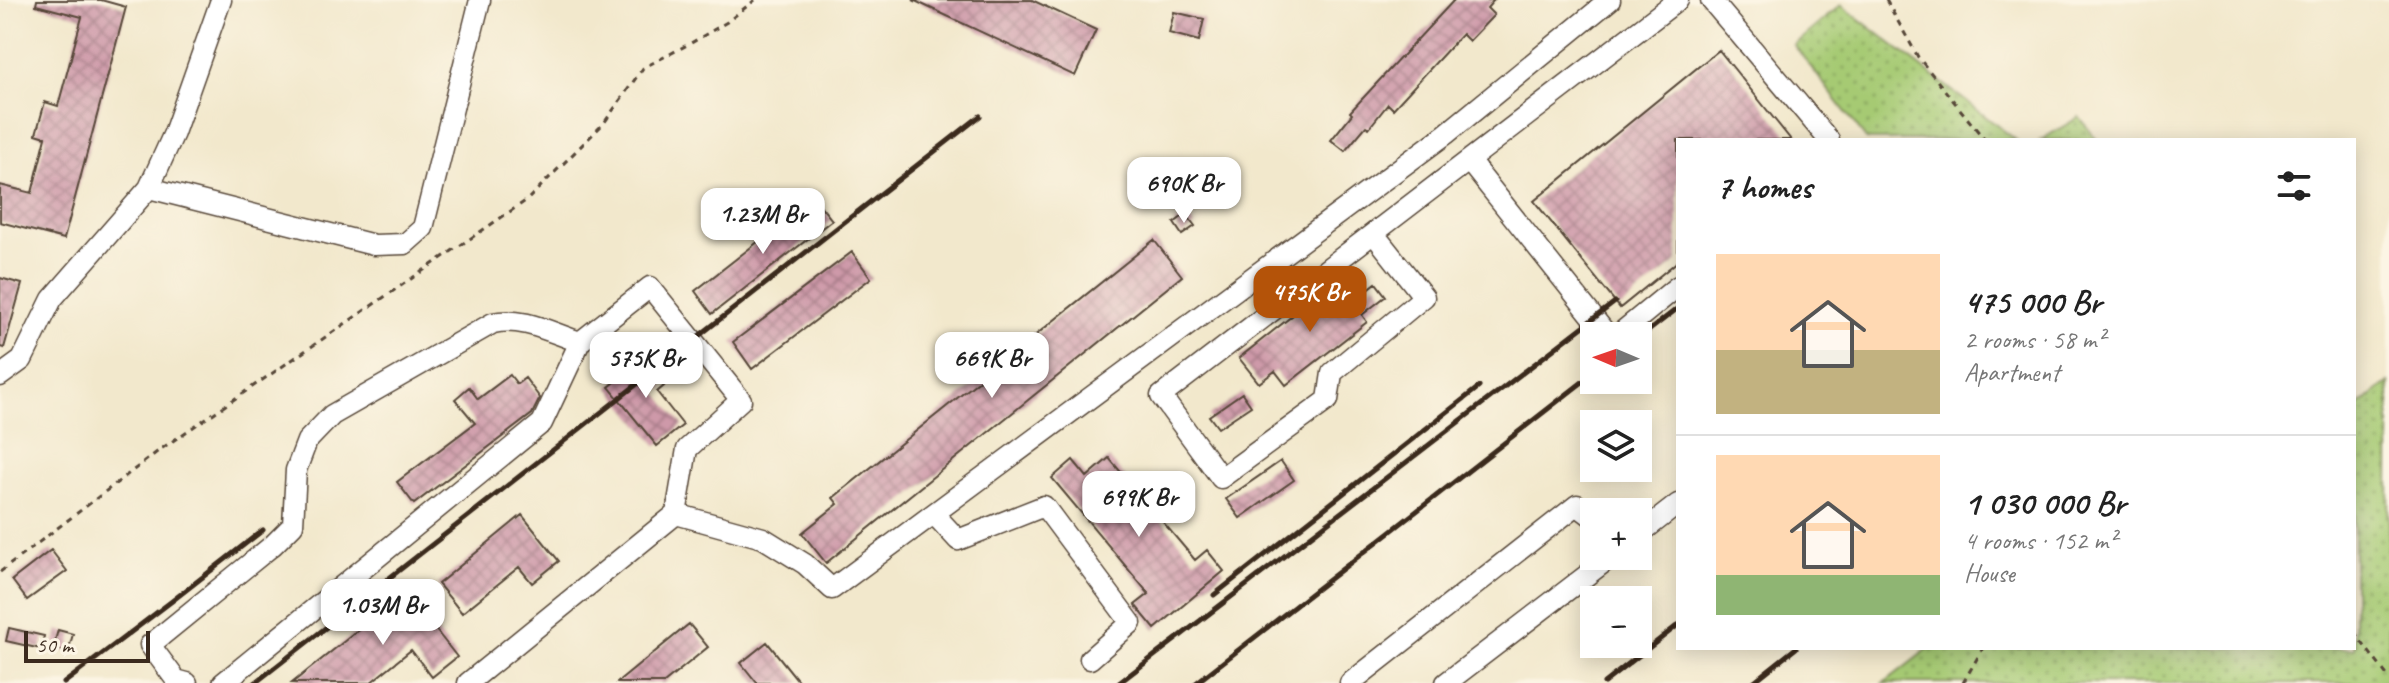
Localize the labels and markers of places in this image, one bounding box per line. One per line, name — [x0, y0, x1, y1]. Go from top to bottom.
pin: 690K Br — [1110, 157, 1258, 225]
pin: 1.23M Br — [680, 188, 846, 256]
pin: 475K Br — [1236, 266, 1384, 334]
pin: 575K Br — [572, 332, 720, 400]
pin: 669K Br — [918, 332, 1066, 400]
pin: 699K Br — [1065, 471, 1213, 539]
pin: 1.03M Br — [300, 579, 466, 647]

